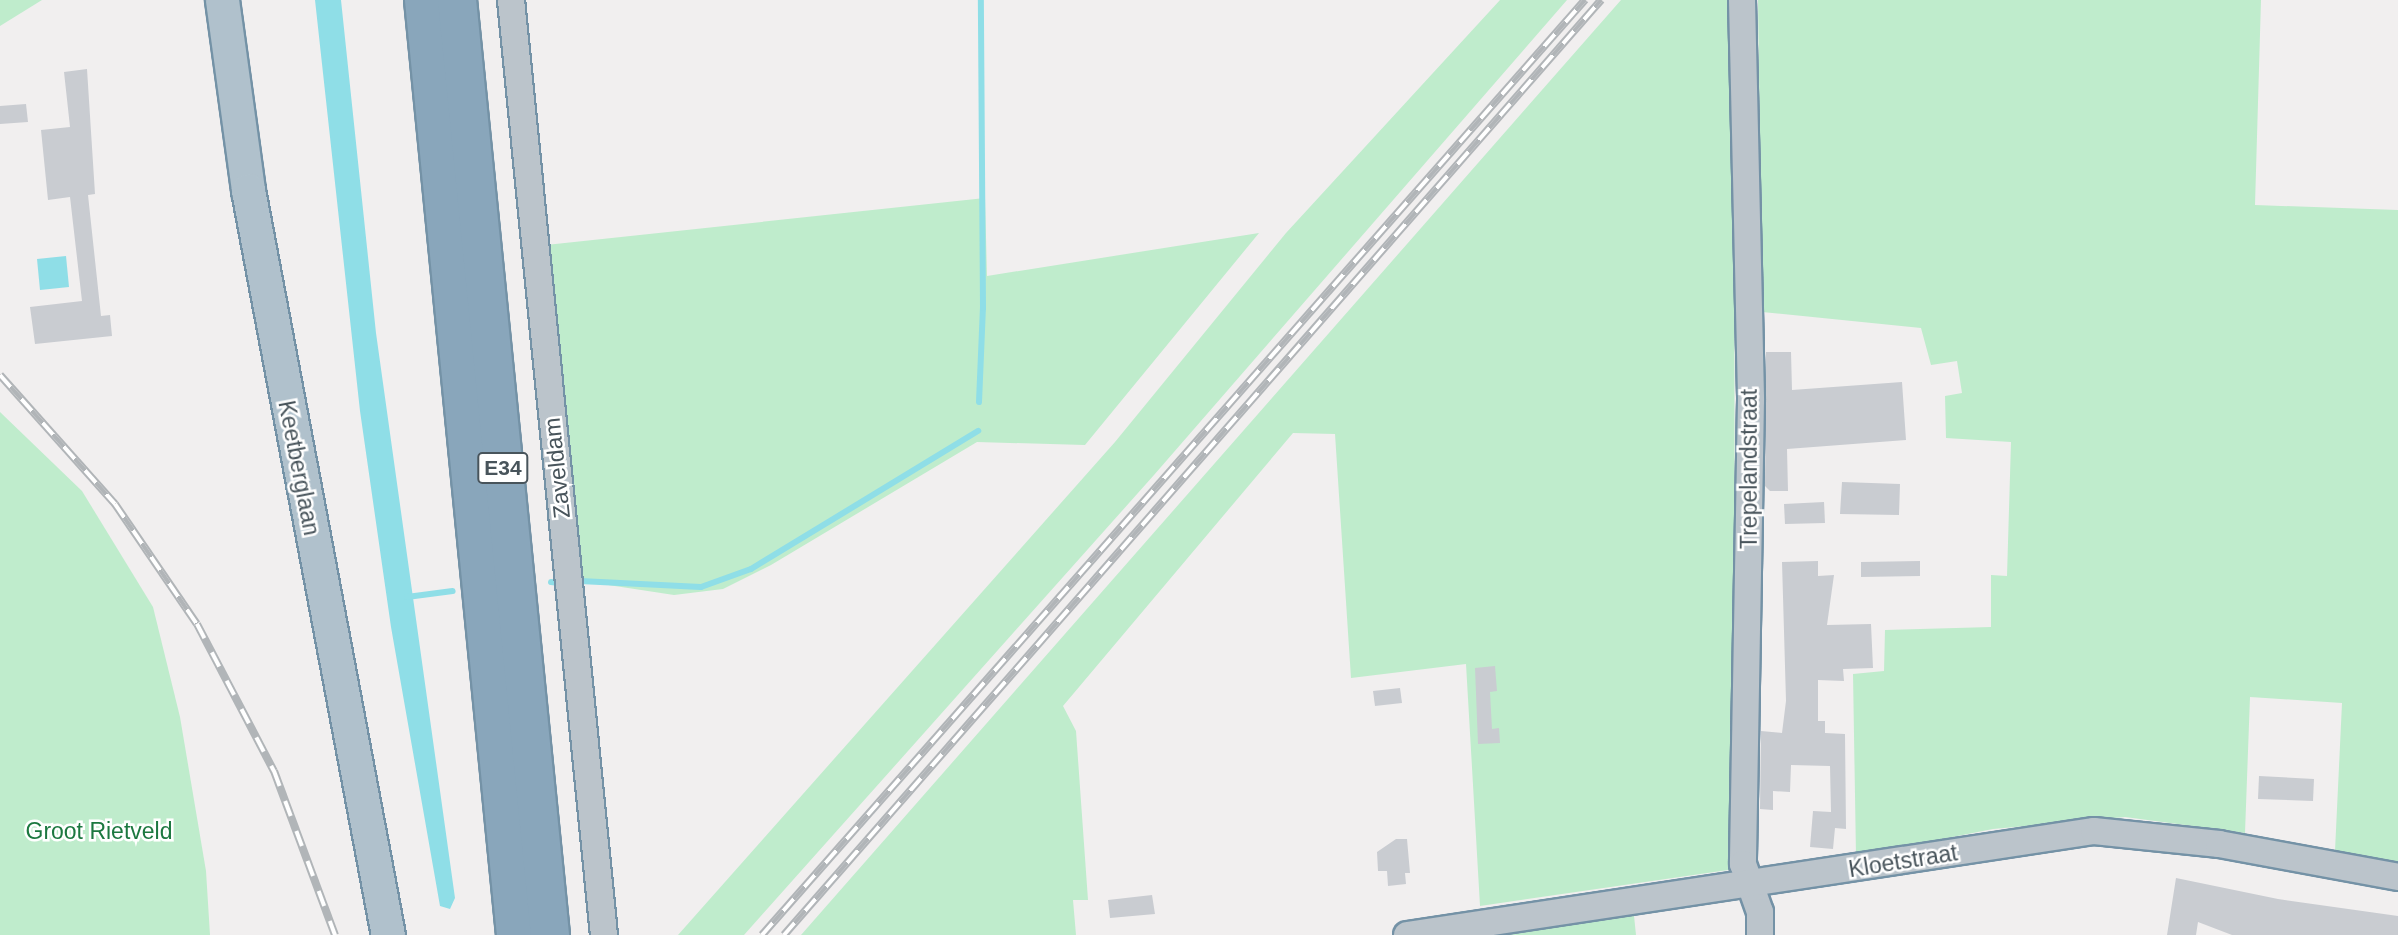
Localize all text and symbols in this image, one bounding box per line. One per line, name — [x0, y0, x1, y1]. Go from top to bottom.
street label: Trepelandstraat — [1735, 389, 1763, 549]
street label: Keetberglaan — [272, 398, 326, 538]
street label: Zaveldam — [538, 416, 576, 520]
road number: E34 — [477, 450, 529, 486]
park label: Groot Rietveld — [25, 817, 173, 845]
street label: Kloetstraat — [1847, 839, 1959, 883]

